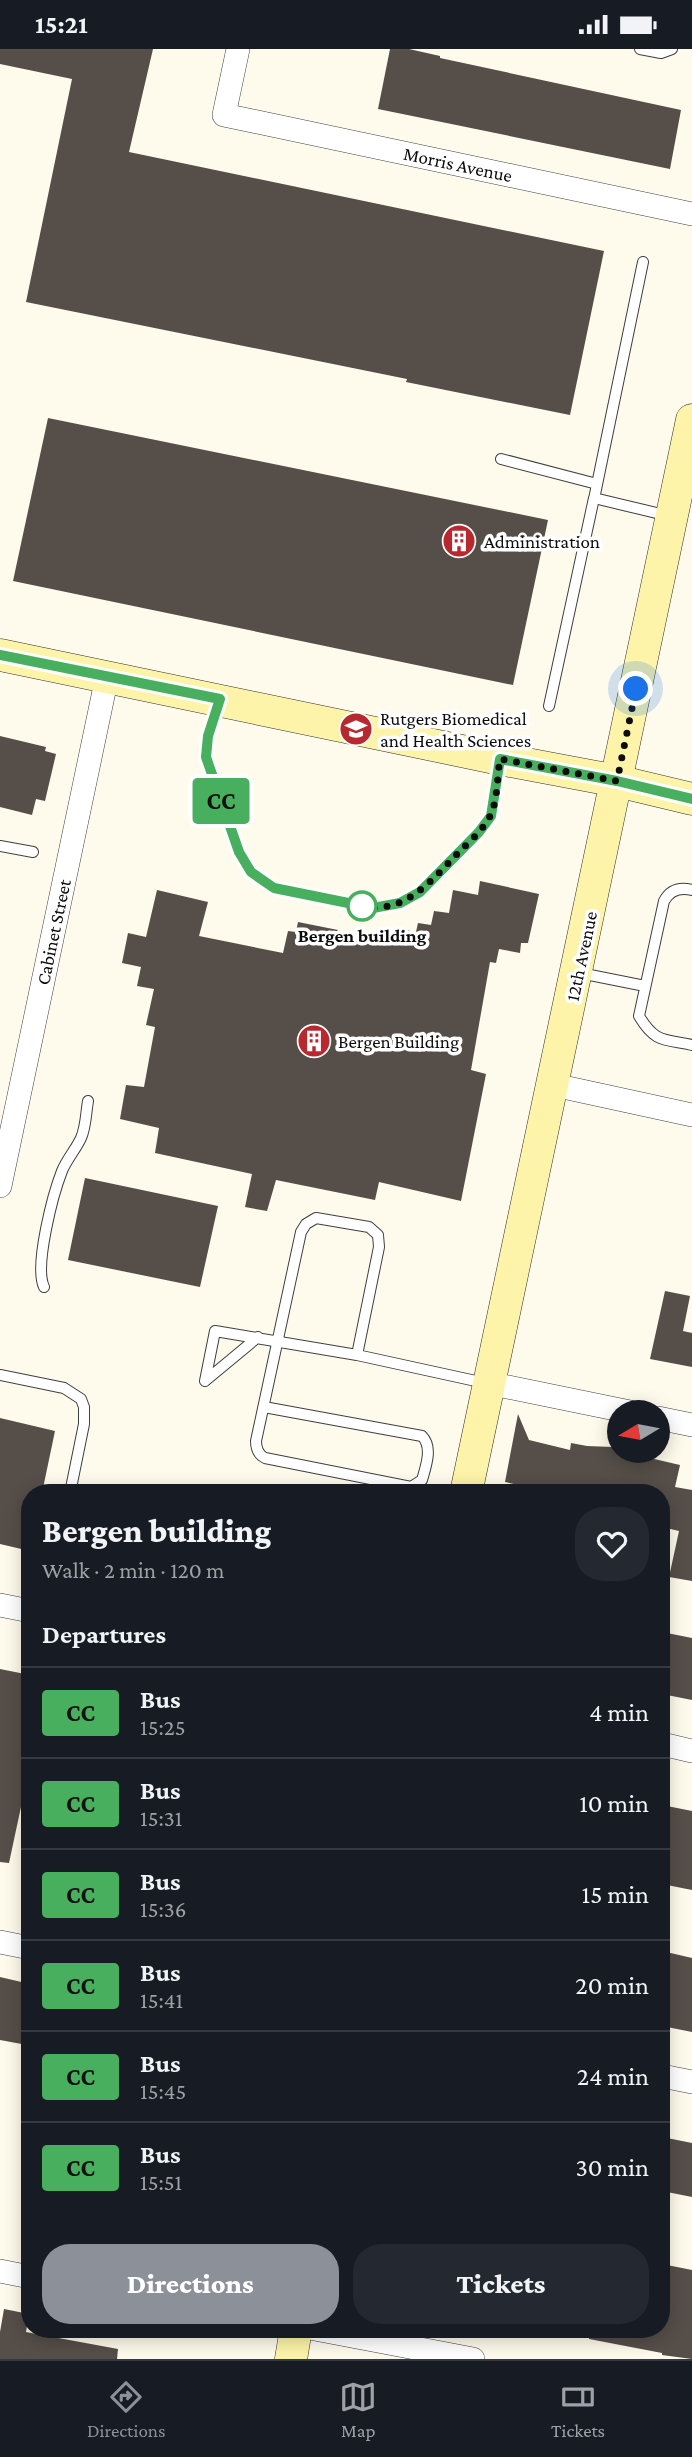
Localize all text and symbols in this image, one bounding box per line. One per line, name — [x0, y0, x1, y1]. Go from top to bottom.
text: 15:21 — [35, 10, 88, 39]
street label: Morris Avenue — [402, 143, 514, 186]
building icon: Administration — [440, 522, 478, 560]
place label: Administration — [484, 531, 600, 552]
your location — [618, 671, 653, 706]
place label: Rutgers Biomedical and Health Sciences — [380, 708, 531, 751]
school or university icon: Rutgers Biomedical and Health Sciences — [337, 710, 375, 748]
line badge: CC — [190, 778, 252, 824]
text: CC — [207, 787, 235, 814]
street label: Cabinet Street — [32, 877, 75, 987]
marker: Bergen building — [347, 891, 377, 921]
street label: 12th Avenue — [562, 909, 601, 1003]
place label: Bergen building — [298, 925, 427, 946]
building icon: Bergen Building — [295, 1022, 333, 1060]
place label: Bergen Building — [338, 1031, 459, 1052]
north arrow — [607, 1400, 670, 1463]
map controls — [607, 1400, 670, 1463]
button: heart — [575, 1507, 649, 1581]
text: Bergen building — [42, 1512, 271, 1549]
text: Walk · 2 min · 120 m — [42, 1557, 225, 1583]
text: Departures — [42, 1620, 166, 1649]
text: Bus — [140, 1685, 181, 1714]
text: 4 min — [589, 1698, 649, 1727]
text: CC — [66, 1699, 95, 1726]
text: 15:25 — [140, 1714, 186, 1740]
text: Bus — [140, 1776, 181, 1805]
text: 10 min — [579, 1789, 649, 1818]
text: CC — [66, 1790, 95, 1817]
text: 15:31 — [140, 1805, 182, 1831]
text: Bus — [140, 1867, 181, 1896]
text: 15 min — [582, 1880, 649, 1909]
text: CC — [66, 1881, 95, 1908]
text: 15:36 — [140, 1896, 186, 1922]
text: Bus — [140, 1958, 181, 1987]
text: 20 min — [575, 1971, 649, 2000]
text: CC — [66, 1972, 95, 1999]
text: 15:41 — [140, 1987, 183, 2013]
text: Bus — [140, 2049, 181, 2078]
text: 24 min — [577, 2062, 649, 2091]
text: CC — [66, 2063, 95, 2090]
text: 15:45 — [140, 2078, 186, 2104]
text: Bus — [140, 2140, 181, 2169]
text: 30 min — [575, 2153, 649, 2182]
text: CC — [66, 2154, 95, 2181]
text: 15:51 — [140, 2169, 182, 2195]
button: Directions — [42, 2244, 339, 2324]
button: Tickets — [353, 2244, 649, 2324]
tab: Directions — [87, 2378, 165, 2441]
tab: Map — [339, 2378, 377, 2441]
tab: Tickets — [551, 2378, 605, 2441]

